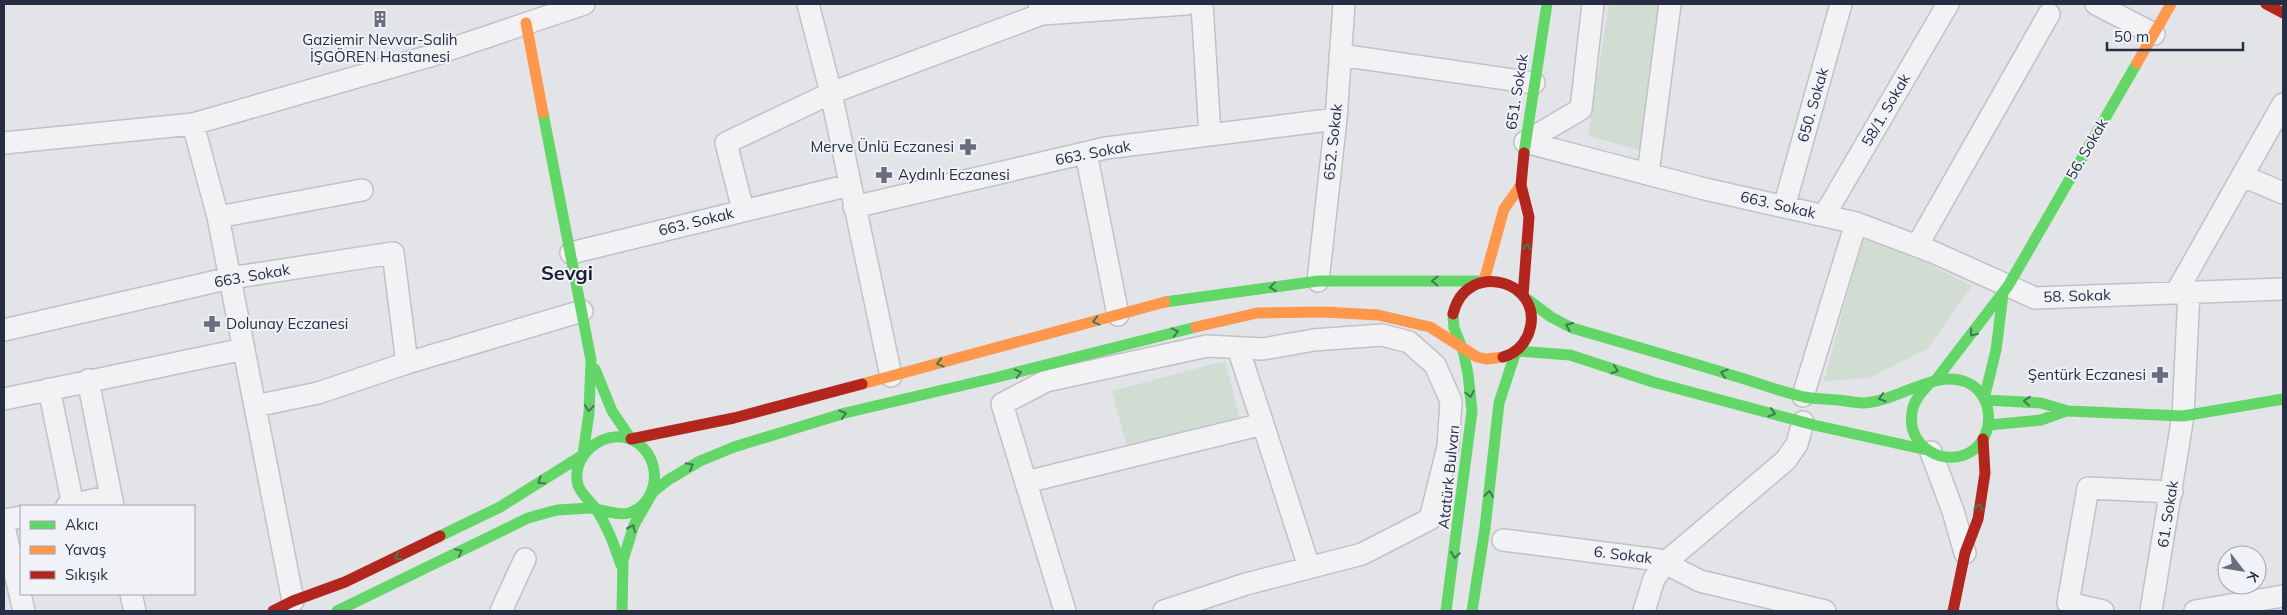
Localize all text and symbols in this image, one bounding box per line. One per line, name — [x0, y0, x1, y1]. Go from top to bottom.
building icon: Gaziemir Nevvar-Salih İŞGÖREN Hastanesi — [370, 9, 390, 29]
scale bar — [2107, 20, 2243, 52]
text: 50 m — [2114, 27, 2149, 46]
place label: Gaziemir Nevvar-Salih İŞGÖREN Hastanesi — [302, 30, 458, 66]
street label: 651. Sokak — [1501, 52, 1532, 131]
street label: 650. Sokak — [1793, 65, 1832, 144]
street label: 58/1. Sokak — [1857, 70, 1914, 150]
street label: 652. Sokak — [1319, 103, 1346, 181]
street label: 56. Sokak — [2061, 114, 2112, 183]
street label: 663. Sokak — [1053, 136, 1133, 169]
place label: Merve Ünlü Eczanesi — [810, 137, 954, 156]
pharmacy icon: Merve Ünlü Eczanesi — [958, 137, 978, 157]
pharmacy icon: Aydınlı Eczanesi — [874, 165, 894, 185]
place label: Aydınlı Eczanesi — [898, 165, 1010, 184]
street label: 663. Sokak — [1739, 187, 1818, 222]
street label: 663. Sokak — [656, 203, 736, 240]
one-way arrow — [1521, 243, 1532, 251]
street label: 663. Sokak — [213, 259, 292, 292]
district label: Sevgi — [541, 260, 593, 285]
one-way arrow — [1431, 276, 1438, 286]
one-way arrow — [1268, 281, 1277, 291]
street label: 58. Sokak — [2043, 285, 2111, 306]
pharmacy icon: Dolunay Eczanesi — [202, 314, 222, 334]
place label: Dolunay Eczanesi — [226, 314, 348, 333]
one-way arrow — [1093, 315, 1101, 325]
one-way arrow — [1565, 321, 1574, 332]
one-way arrow — [1171, 327, 1180, 338]
one-way arrow — [1970, 327, 1979, 337]
one-way arrow — [935, 357, 944, 368]
one-way arrow — [1610, 364, 1619, 374]
place label: Şentürk Eczanesi — [2028, 365, 2146, 384]
pharmacy icon: Şentürk Eczanesi — [2150, 365, 2170, 385]
one-way arrow — [1013, 368, 1021, 378]
one-way arrow — [1721, 368, 1729, 378]
one-way arrow — [1465, 389, 1475, 398]
one-way arrow — [1879, 393, 1887, 403]
one-way arrow — [2023, 396, 2031, 407]
one-way arrow — [584, 404, 595, 412]
one-way arrow — [1767, 407, 1775, 417]
one-way arrow — [838, 409, 846, 419]
street label: Atatürk Bulvarı — [1434, 424, 1463, 530]
one-way arrow — [684, 463, 693, 473]
one-way arrow — [538, 474, 547, 484]
street label: 61. Sokak — [2153, 479, 2182, 549]
one-way arrow — [1483, 489, 1494, 497]
one-way arrow — [1974, 503, 1984, 511]
legend — [20, 505, 195, 595]
text: Akıcı — [65, 515, 98, 534]
one-way arrow — [626, 524, 637, 533]
text: Yavaş — [64, 540, 106, 559]
street label: 6. Sokak — [1593, 542, 1654, 568]
north arrow — [2217, 545, 2267, 595]
one-way arrow — [454, 548, 463, 558]
one-way arrow — [394, 550, 403, 561]
one-way arrow — [1450, 551, 1460, 560]
text: Sıkışık — [65, 565, 108, 584]
text: K — [2243, 568, 2263, 586]

